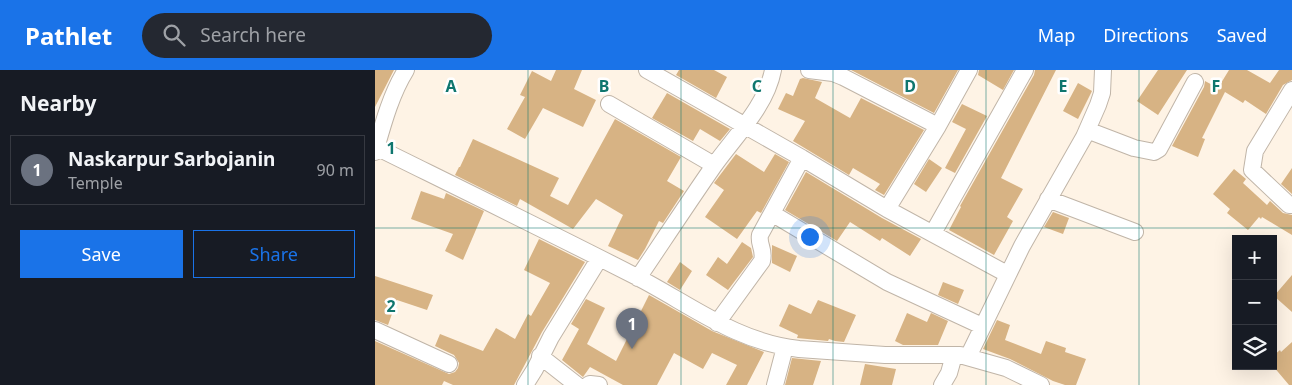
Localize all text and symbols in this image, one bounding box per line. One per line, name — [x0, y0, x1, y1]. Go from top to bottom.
search box — [142, 13, 492, 58]
text: Pathlet — [25, 19, 112, 52]
icon: search — [160, 21, 188, 49]
text: Search here — [200, 22, 306, 48]
text: Map — [1038, 23, 1075, 47]
text: Directions — [1103, 23, 1189, 47]
text: Saved — [1217, 23, 1267, 47]
text: A — [445, 75, 457, 97]
text: B — [599, 75, 609, 97]
text: C — [752, 75, 762, 97]
text: D — [904, 75, 916, 97]
text: E — [1059, 75, 1068, 97]
text: F — [1212, 75, 1220, 97]
text: Nearby — [20, 89, 96, 117]
text: 1 — [386, 137, 396, 159]
text: Naskarpur Sarbojanin — [68, 146, 275, 172]
text: 1 — [32, 159, 42, 181]
text: 90 m — [317, 159, 354, 181]
text: Temple — [68, 172, 123, 194]
your location — [797, 224, 823, 250]
button: Save — [20, 230, 183, 278]
button: Share — [193, 230, 355, 278]
map controls — [1232, 235, 1277, 370]
button: + — [1232, 235, 1277, 280]
button: − — [1232, 280, 1277, 325]
text: 2 — [386, 295, 396, 317]
pin: 1 — [616, 308, 648, 349]
button: layers — [1232, 325, 1277, 370]

